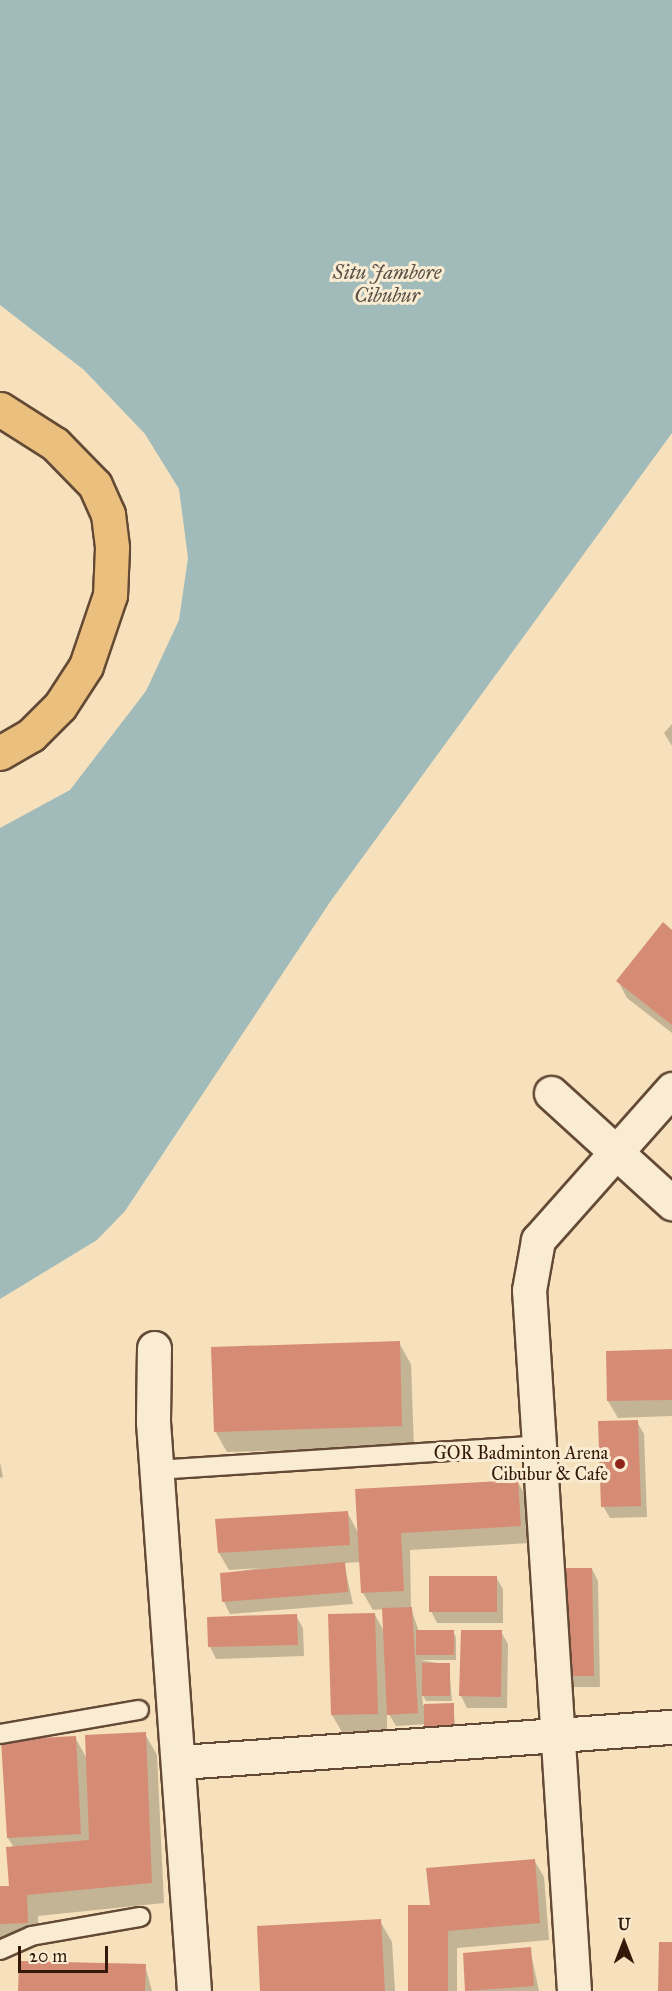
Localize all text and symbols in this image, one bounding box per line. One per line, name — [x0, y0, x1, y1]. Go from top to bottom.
water label: Situ Jambore Cibubur — [333, 261, 441, 308]
place label: GOR Badminton Arena Cibubur & Cafe — [434, 1443, 608, 1486]
marker: GOR Badminton Arena Cibubur & Cafe — [613, 1457, 627, 1471]
north arrow — [594, 1913, 654, 1973]
text: U — [618, 1915, 630, 1934]
scale bar — [21, 1934, 111, 1972]
text: 20 m — [29, 1945, 67, 1967]

